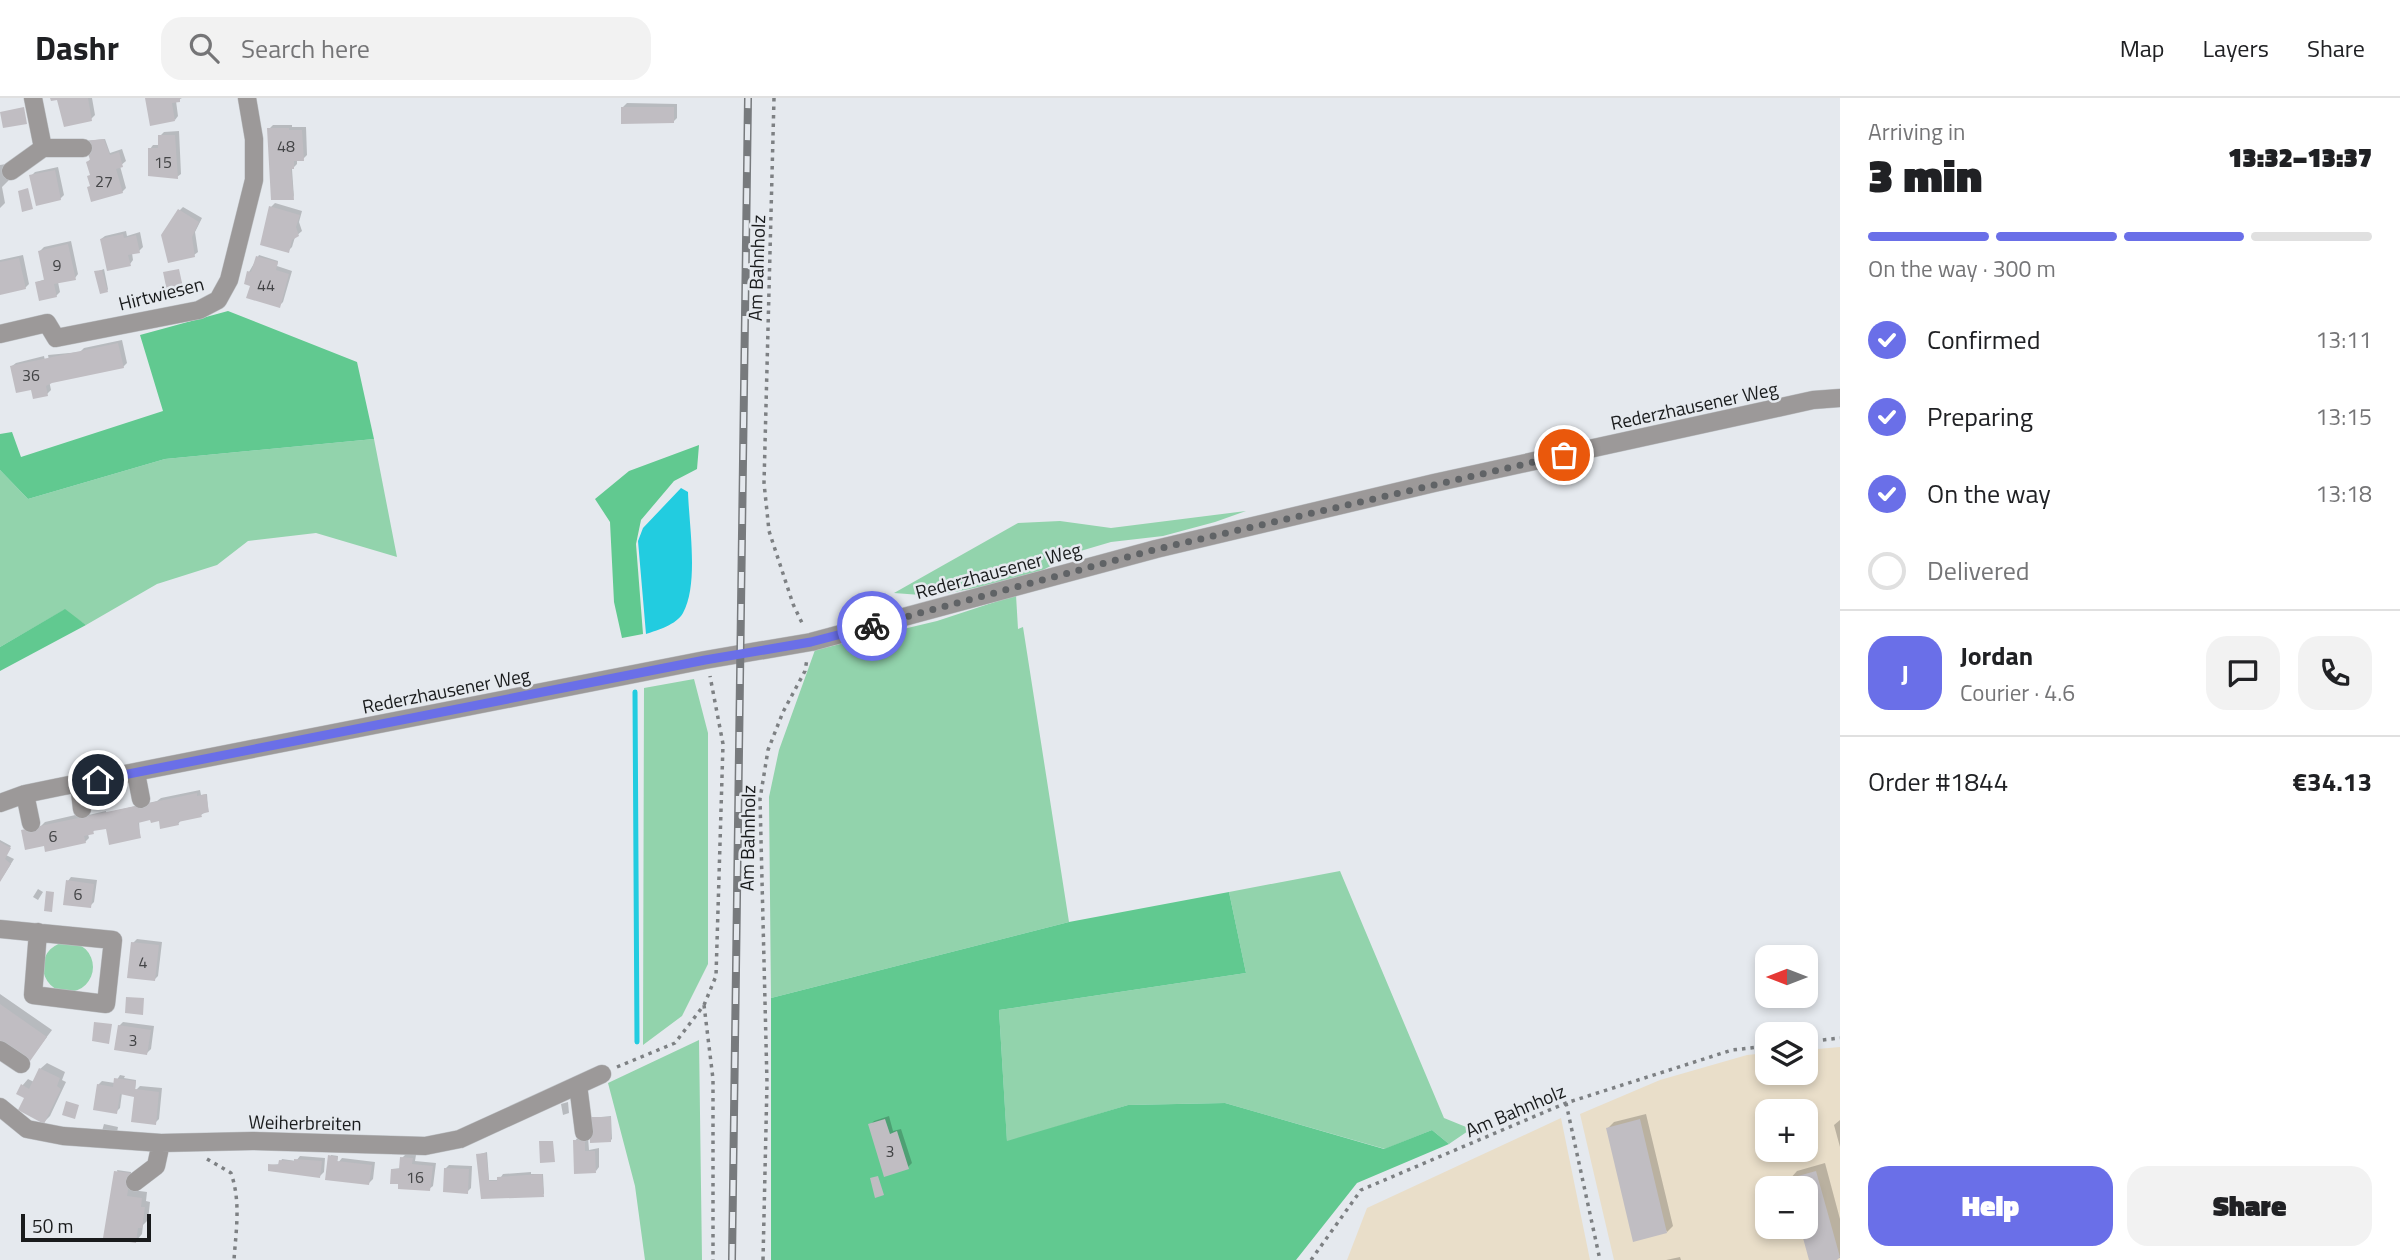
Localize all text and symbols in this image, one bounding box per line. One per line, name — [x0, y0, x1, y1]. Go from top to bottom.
search box — [161, 17, 651, 80]
text: Dashr — [35, 23, 119, 73]
icon: search — [185, 29, 223, 67]
text: Search here — [241, 29, 370, 68]
text: Map — [2120, 30, 2165, 66]
text: Layers — [2203, 30, 2269, 66]
text: Share — [2307, 30, 2365, 66]
text: Arriving in — [1868, 114, 1965, 149]
house number: 48 — [277, 134, 295, 158]
text: 13:32–13:37 — [2228, 138, 2372, 177]
text: 3 min — [1868, 140, 1982, 210]
house number: 15 — [154, 150, 172, 174]
house number: 27 — [95, 169, 113, 193]
street label: Am Bahnholz — [740, 214, 772, 322]
text: On the way · 300 m — [1868, 251, 2056, 286]
house number: 9 — [53, 253, 62, 277]
street label: Hirtwiesen — [115, 268, 207, 318]
house number: 44 — [257, 273, 275, 297]
text: Confirmed — [1927, 320, 2041, 359]
icon: check — [1868, 321, 1906, 359]
text: 13:11 — [2315, 322, 2372, 357]
house number: 36 — [22, 363, 40, 387]
street label: Rederzhausener Weg — [1608, 373, 1781, 437]
text: Preparing — [1927, 397, 2033, 436]
icon: check — [1868, 398, 1906, 436]
text: 13:15 — [2315, 399, 2372, 434]
pin — [1534, 425, 1594, 485]
icon: bag — [1545, 436, 1583, 474]
text: On the way — [1927, 474, 2051, 513]
icon: check — [1868, 475, 1906, 513]
text: 13:18 — [2315, 476, 2372, 511]
street label: Rederzhausener Weg — [912, 534, 1084, 606]
text: Delivered — [1927, 551, 2030, 590]
courier — [837, 591, 907, 661]
icon: bike — [853, 607, 891, 645]
text: Jordan — [1960, 636, 2033, 675]
button: chat — [2206, 636, 2280, 710]
button: phone — [2298, 636, 2372, 710]
text: J — [1901, 654, 1909, 693]
street label: Rederzhausener Weg — [359, 659, 533, 721]
text: Courier · 4.6 — [1960, 675, 2075, 710]
pin — [68, 750, 128, 810]
icon: home — [79, 761, 117, 799]
text: Order #1844 — [1868, 762, 2008, 801]
text: €34.13 — [2293, 762, 2372, 801]
street label: Am Bahnholz — [732, 785, 762, 891]
house number: 6 — [49, 824, 58, 848]
house number: 6 — [74, 882, 83, 906]
north arrow — [1755, 945, 1818, 1008]
map controls — [1755, 945, 1818, 1239]
house number: 4 — [139, 950, 148, 974]
button: layers — [1755, 1022, 1818, 1085]
house number: 3 — [129, 1028, 137, 1052]
street label: Am Bahnholz — [1460, 1076, 1570, 1144]
button: + — [1755, 1099, 1818, 1162]
street label: Weiherbreiten — [248, 1107, 362, 1137]
house number: 3 — [886, 1139, 894, 1163]
house number: 16 — [406, 1165, 424, 1189]
button: Help — [1868, 1166, 2113, 1246]
button: Share — [2127, 1166, 2372, 1246]
button: − — [1755, 1176, 1818, 1239]
scale bar — [21, 1211, 150, 1243]
text: 50 m — [32, 1211, 73, 1240]

